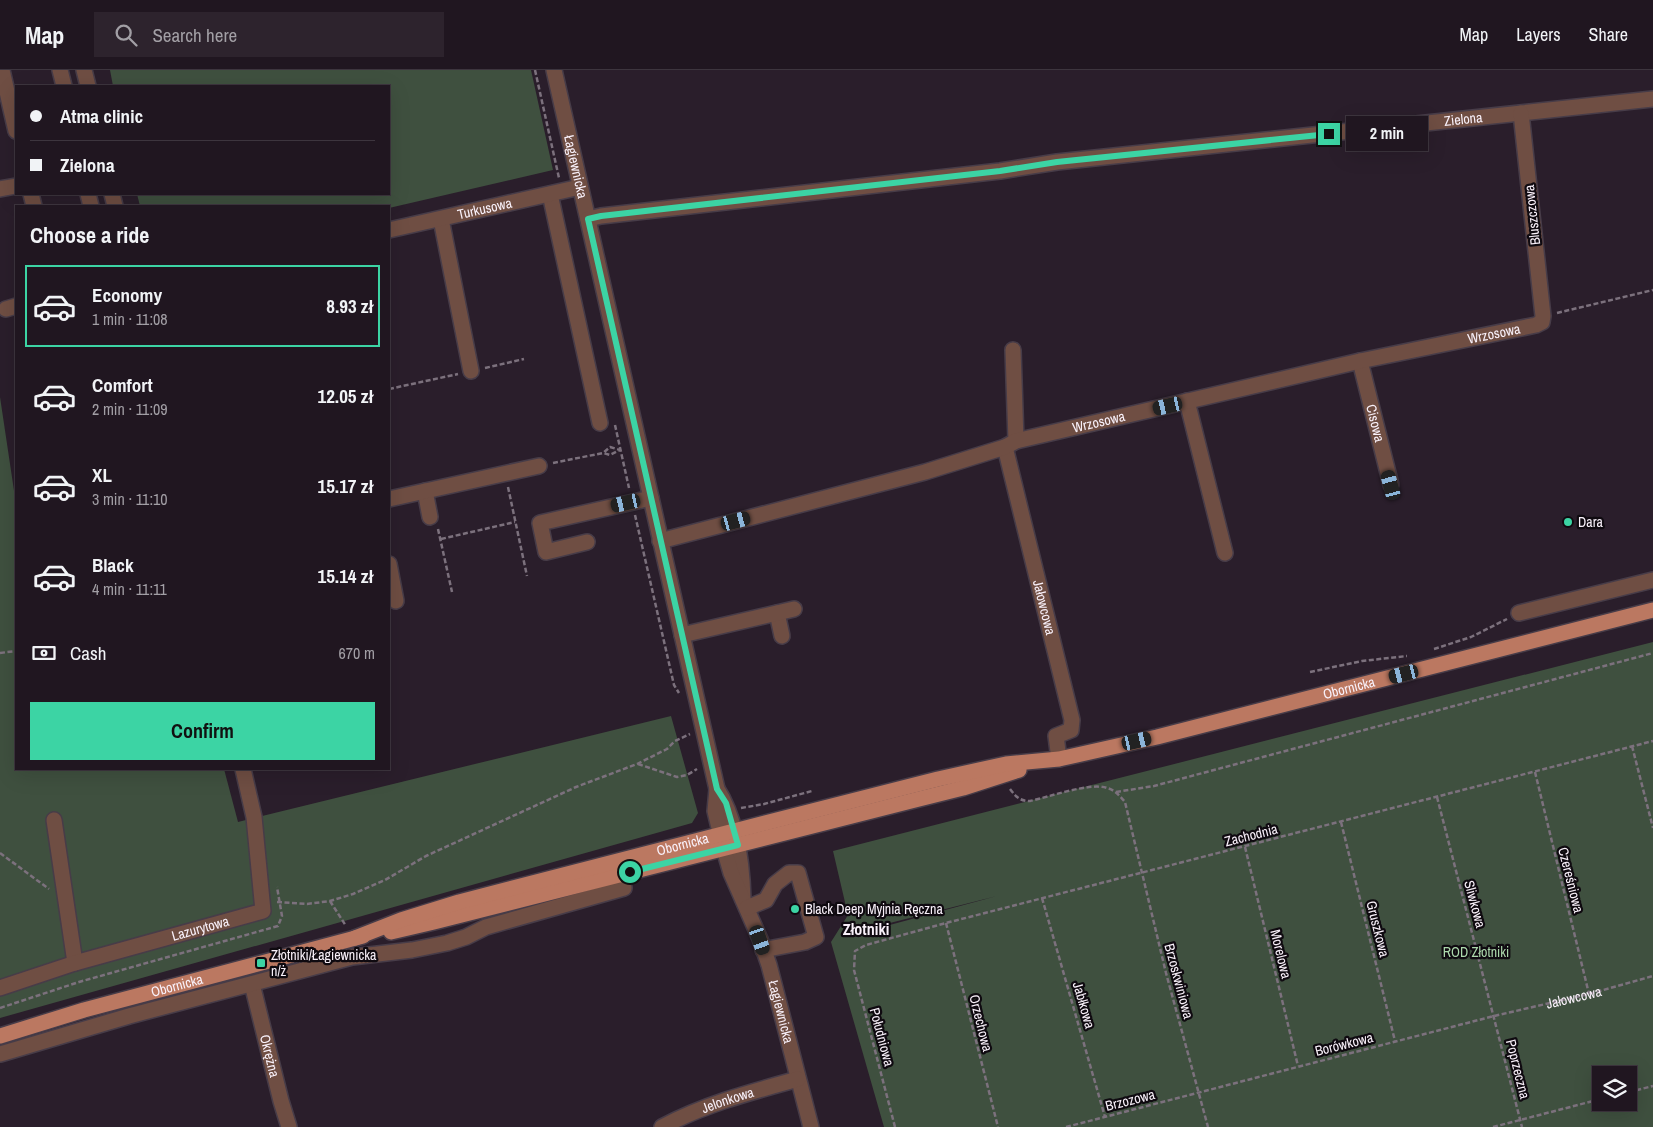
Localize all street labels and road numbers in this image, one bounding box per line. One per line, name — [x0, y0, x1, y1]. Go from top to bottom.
street label: Zielona — [1443, 108, 1484, 130]
street label: Łagiewnicka — [560, 133, 592, 201]
street label: Bluszczowa — [1520, 183, 1544, 246]
street label: Turkusowa — [456, 193, 514, 223]
street label: Wrzosowa — [1466, 319, 1522, 348]
street label: Cisowa — [1362, 402, 1389, 444]
street label: Wrzosowa — [1071, 407, 1127, 437]
street label: Jałowcowa — [1029, 578, 1060, 637]
street label: Obornicka — [1321, 672, 1377, 703]
street label: Zachodnia — [1223, 820, 1280, 850]
street label: Obornicka — [655, 829, 711, 860]
street label: Czereśniowa — [1554, 845, 1588, 915]
street label: Sliwkowa — [1460, 878, 1490, 930]
street label: Gruszkowa — [1362, 899, 1394, 960]
street label: Lazurytowa — [170, 912, 232, 945]
street label: Morelowa — [1266, 928, 1296, 981]
street label: Brzoskwiniowa — [1160, 941, 1198, 1021]
street label: Obornicka — [149, 970, 205, 1001]
street label: Łagiewnicka — [764, 978, 798, 1046]
street label: Jabłkowa — [1069, 980, 1099, 1031]
street label: Jałowcowa — [1544, 982, 1604, 1013]
street label: Orzechowa — [965, 993, 997, 1054]
street label: Południowa — [866, 1006, 899, 1069]
street label: Borówkowa — [1313, 1028, 1376, 1060]
street label: Okrężna — [256, 1033, 284, 1080]
street label: Poprzeczna — [1502, 1037, 1534, 1101]
street label: Jelonkowa — [699, 1083, 756, 1117]
street label: Brzozowa — [1103, 1085, 1157, 1115]

